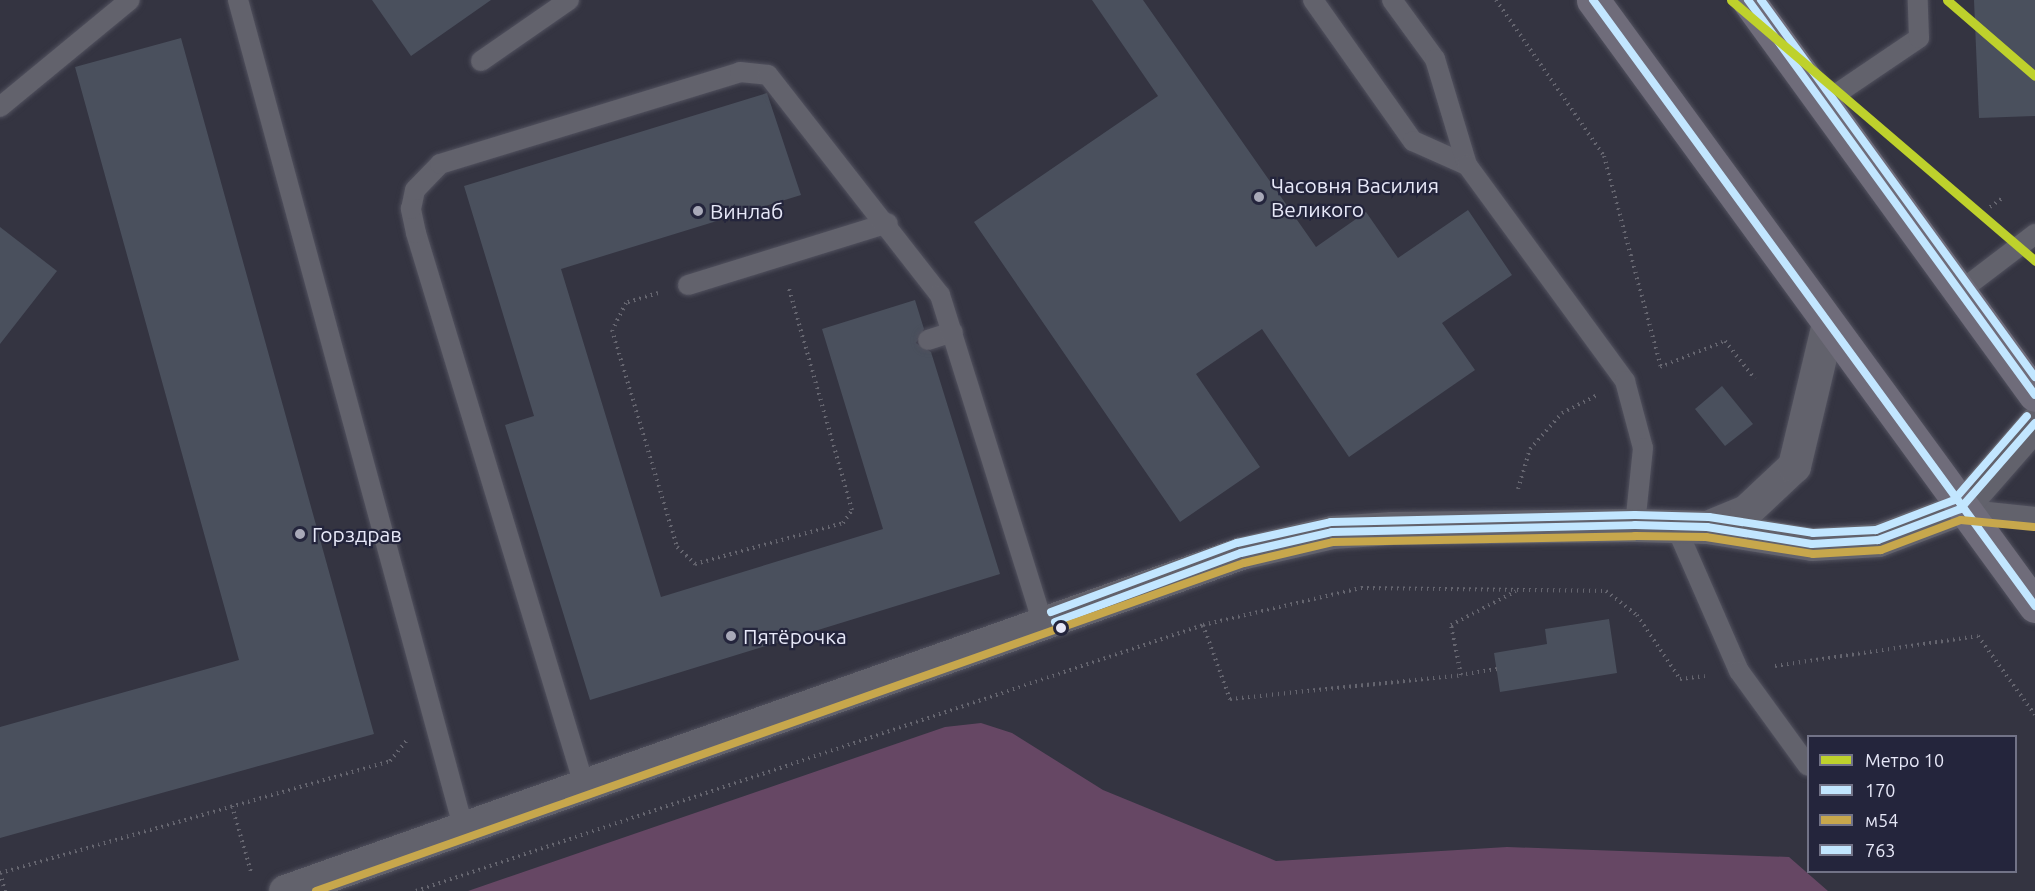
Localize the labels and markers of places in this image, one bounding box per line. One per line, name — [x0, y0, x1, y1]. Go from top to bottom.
place label: Часовня Василия Великого — [1271, 172, 1439, 222]
marker: Часовня Василия Великого — [1252, 190, 1266, 204]
place label: Винлаб — [710, 198, 783, 224]
marker: Винлаб — [691, 204, 705, 218]
place label: Горздрав — [312, 521, 402, 547]
marker: Горздрав — [293, 527, 307, 541]
unlabelled marker — [1055, 622, 1067, 634]
place label: Пятёрочка — [743, 623, 847, 649]
marker: Пятёрочка — [724, 629, 738, 643]

